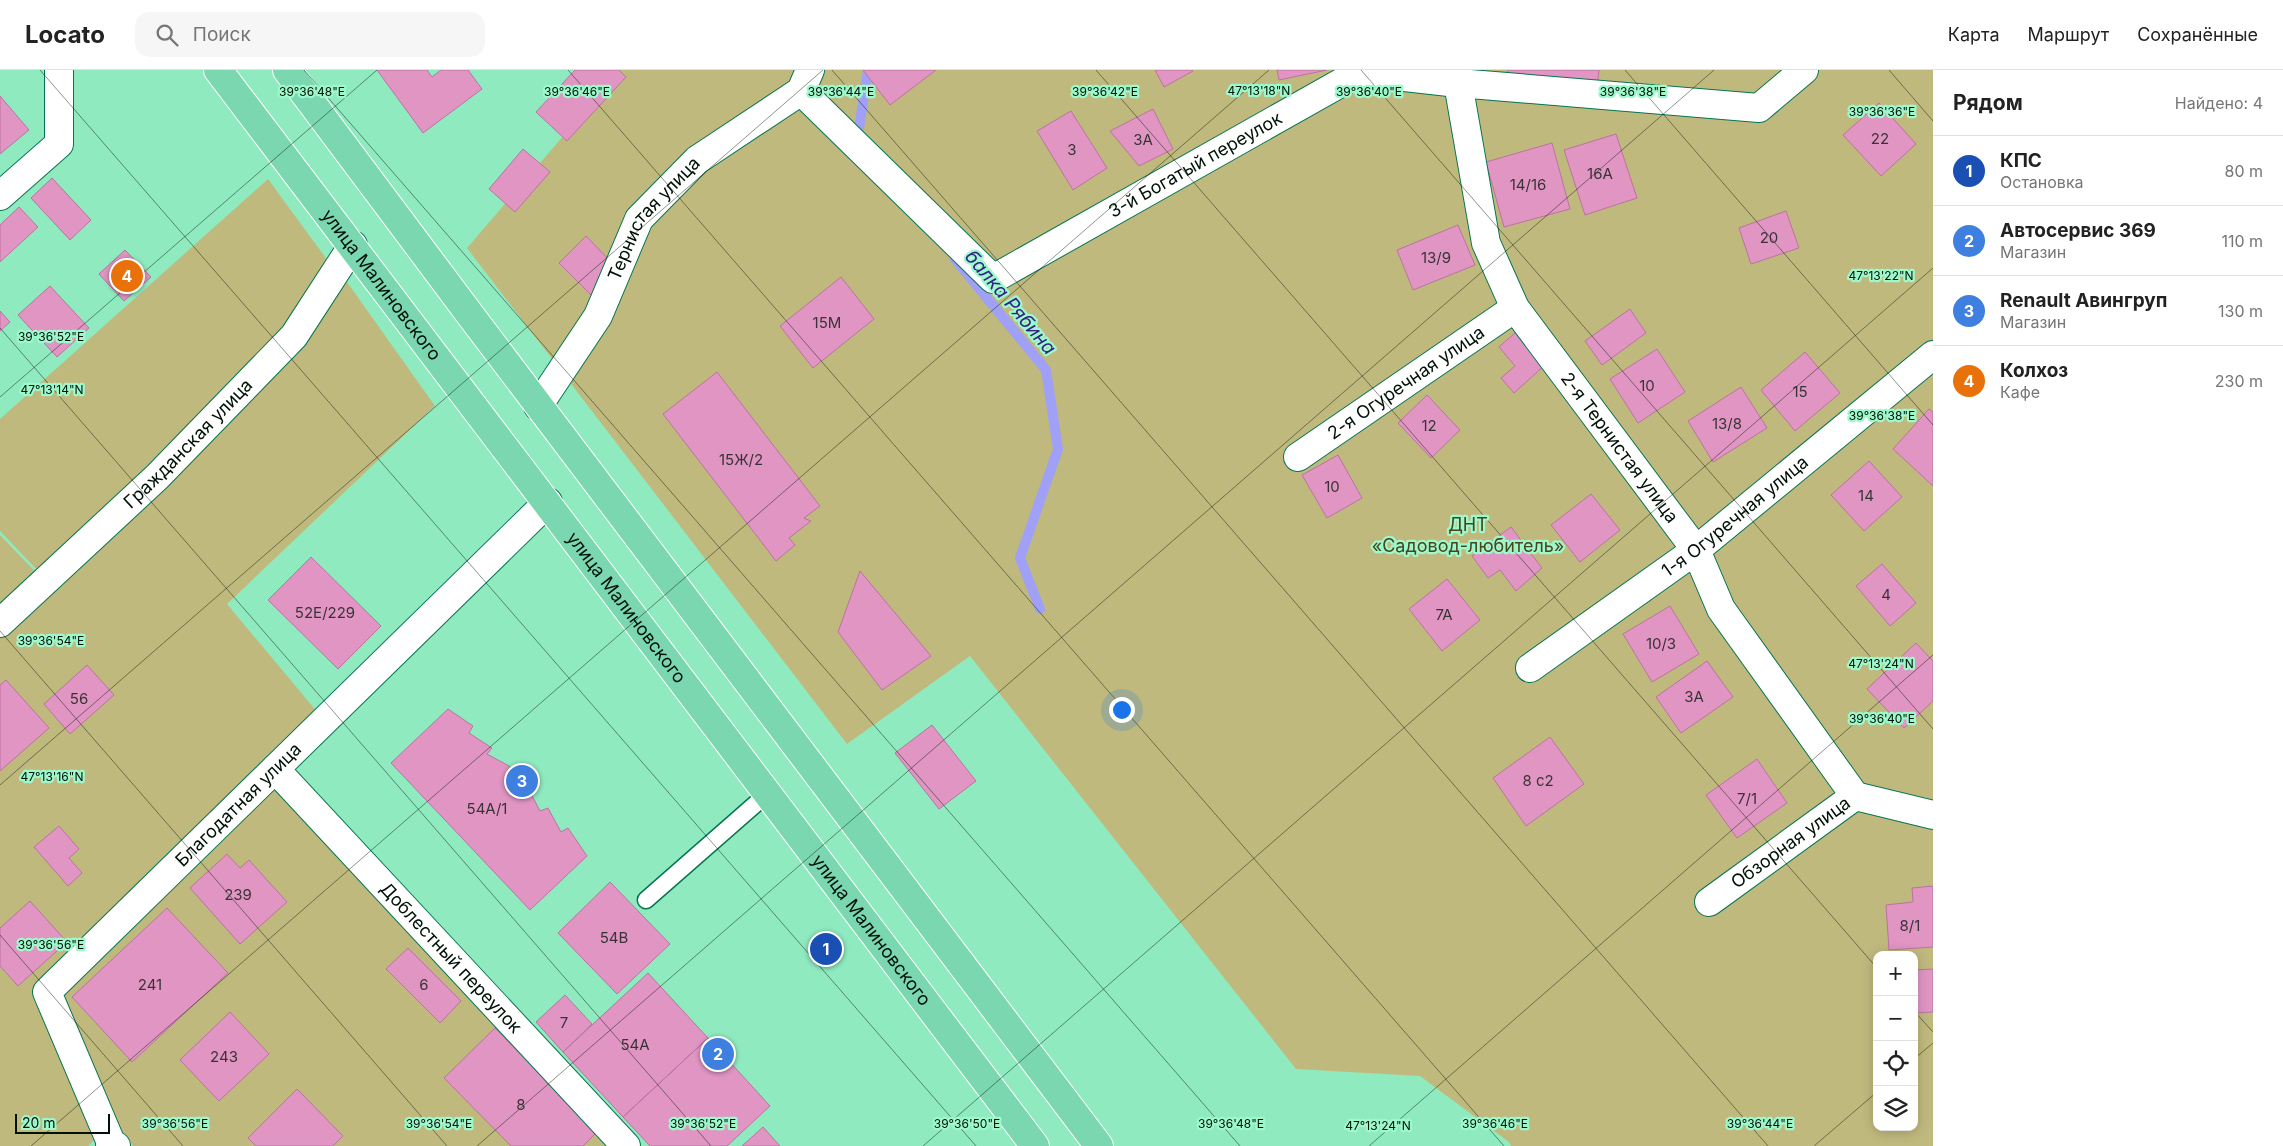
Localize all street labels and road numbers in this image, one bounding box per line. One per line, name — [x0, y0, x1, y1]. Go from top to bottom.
street label: 3-й Богатый переулок — [1105, 107, 1286, 222]
street label: Тернистая улица — [603, 152, 704, 283]
street label: улица Малиновского — [318, 205, 446, 364]
street label: 2-я Огуречная улица — [1323, 321, 1488, 444]
street label: 2-я Тернистая улица — [1557, 368, 1683, 527]
street label: Гражданская улица — [119, 374, 257, 512]
street label: 1-я Огуречная улица — [1657, 451, 1812, 581]
street label: улица Малиновского — [563, 528, 691, 687]
street label: Благодатная улица — [171, 738, 305, 871]
street label: Обзорная улица — [1727, 792, 1854, 893]
street label: улица Малиновского — [807, 850, 936, 1009]
street label: Доблестный переулок — [376, 878, 527, 1037]

